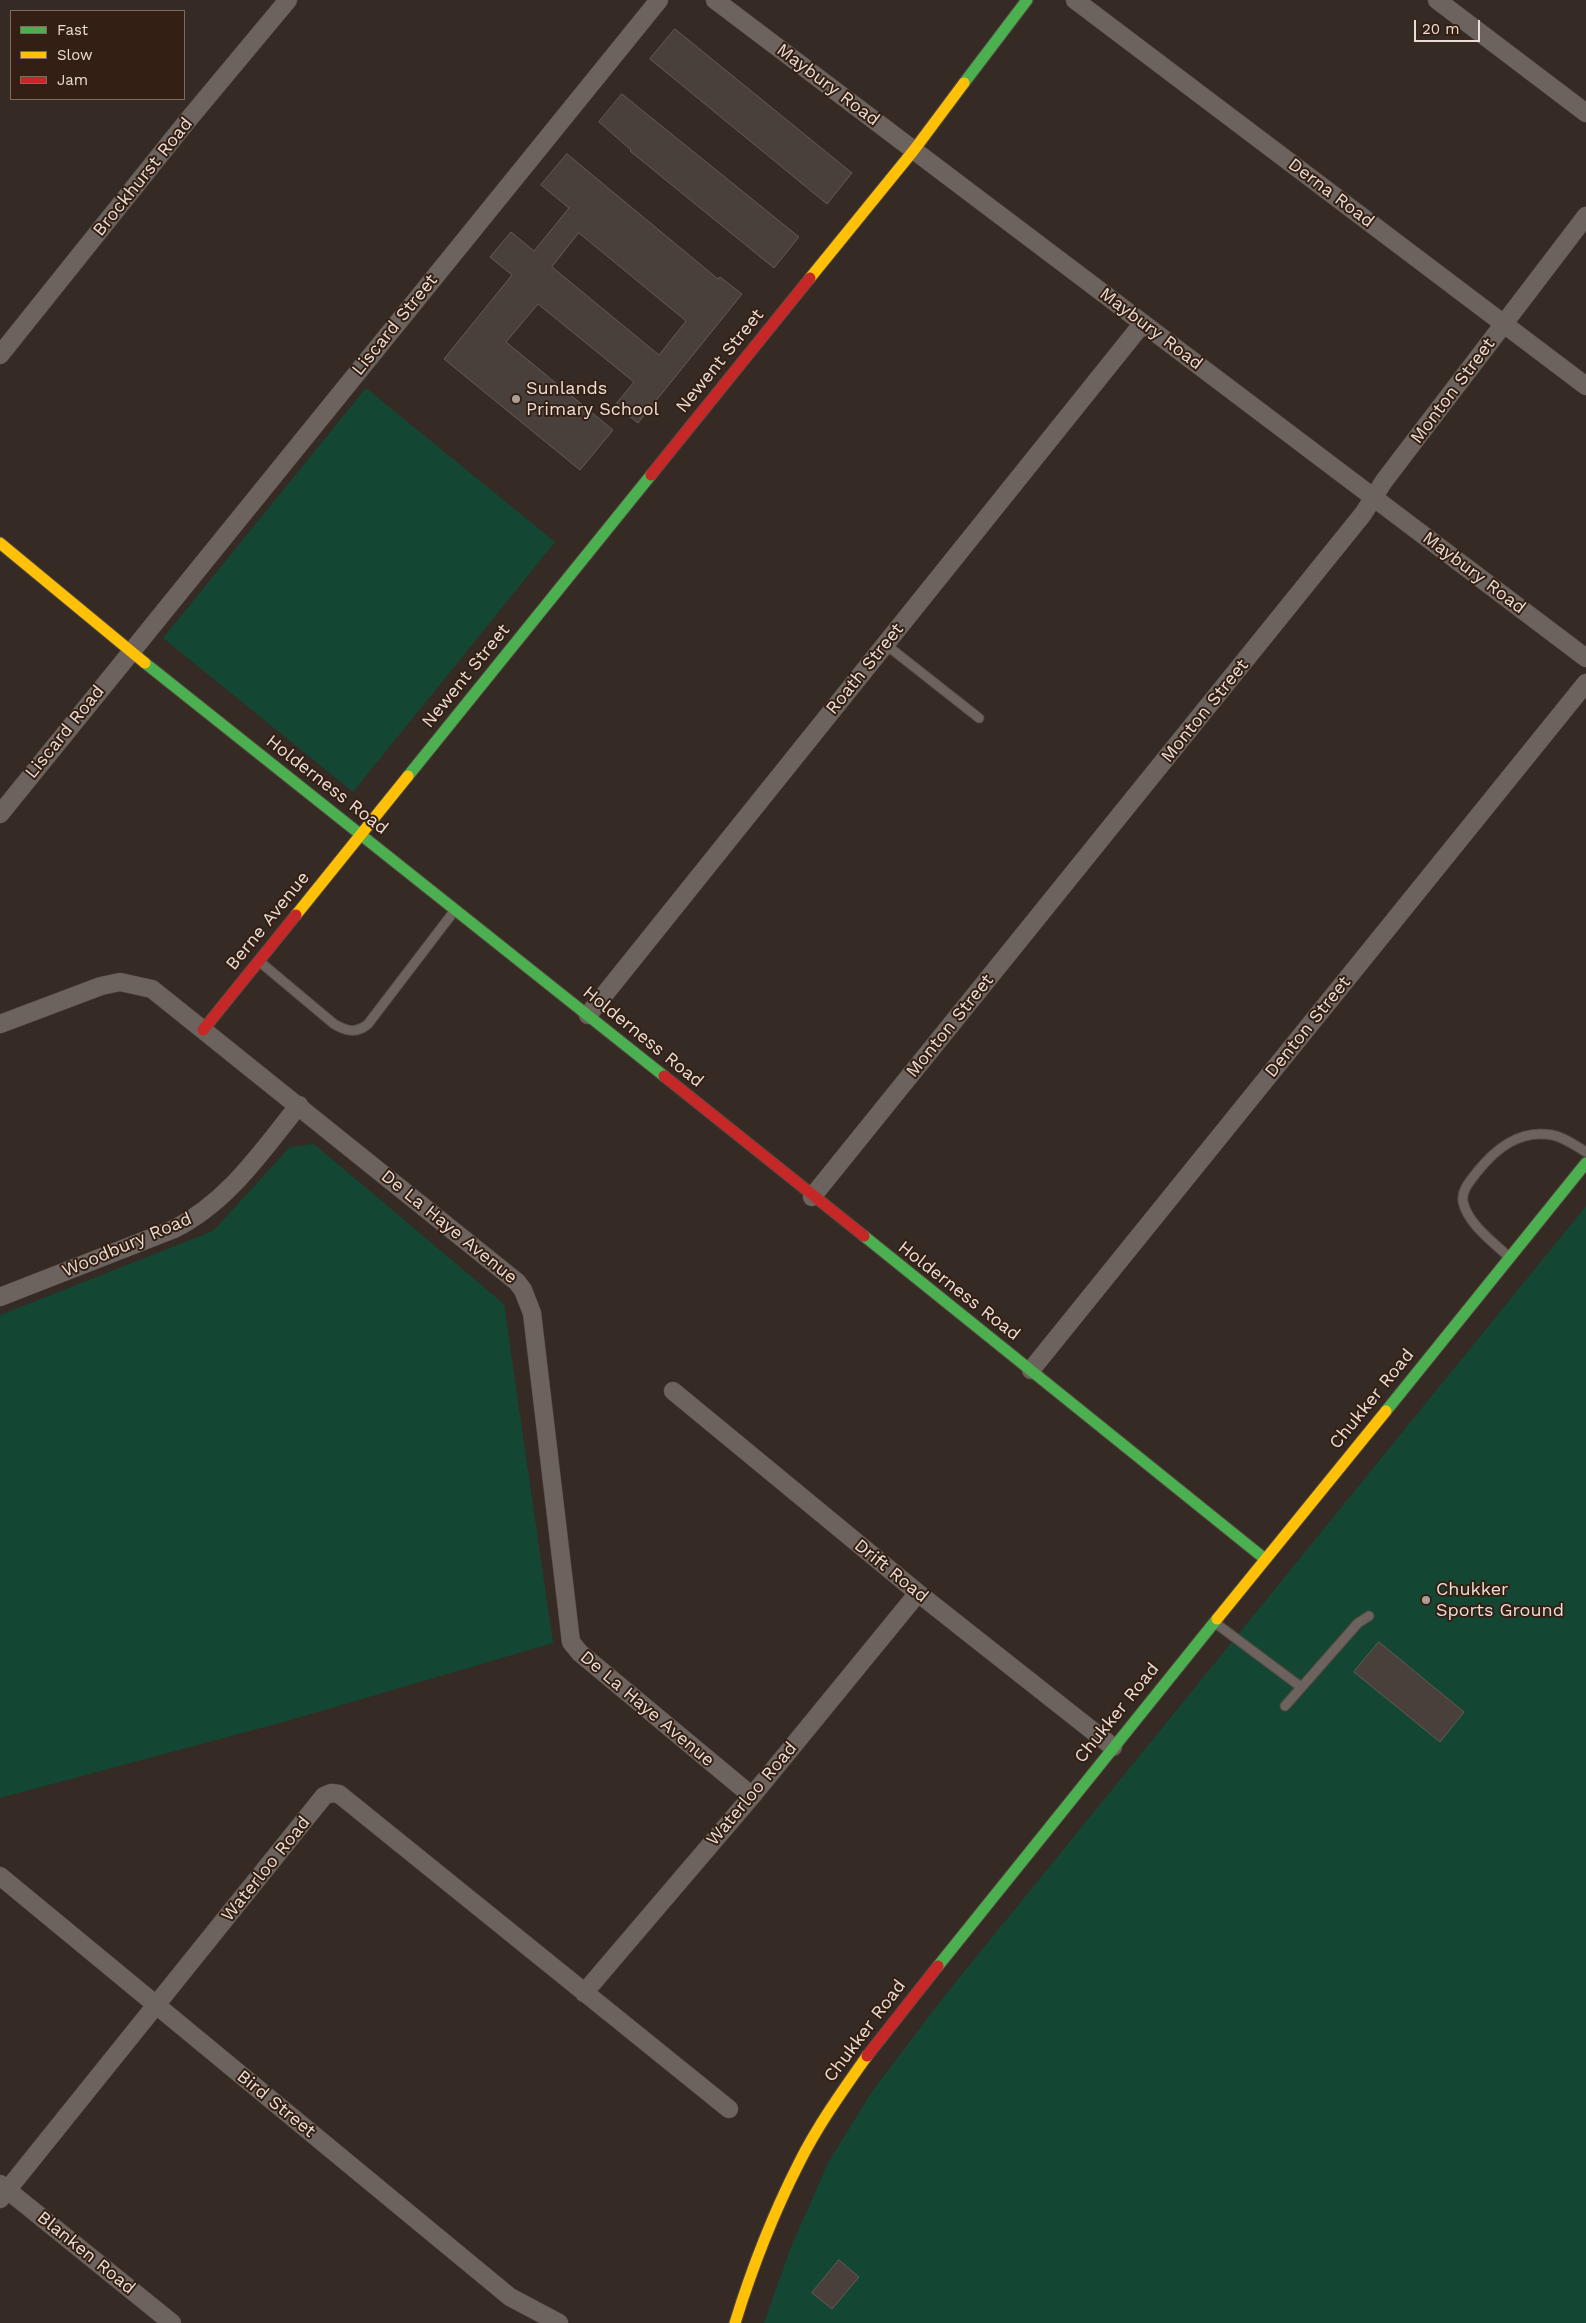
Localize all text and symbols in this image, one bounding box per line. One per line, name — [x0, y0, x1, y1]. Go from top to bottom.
legend — [10, 10, 185, 100]
scale bar — [1416, 10, 1482, 42]
text: 20 m — [1422, 20, 1460, 38]
text: Fast — [57, 21, 88, 39]
street label: Maybury Road — [772, 39, 884, 131]
text: Slow — [57, 46, 93, 64]
text: Jam — [57, 71, 88, 89]
street label: Brockhurst Road — [89, 113, 197, 241]
street label: Derna Road — [1284, 154, 1378, 232]
street label: Liscard Street — [348, 270, 442, 380]
street label: Maybury Road — [1095, 283, 1207, 375]
street label: Newent Street — [672, 305, 768, 417]
street label: Monton Street — [1406, 334, 1500, 448]
place label: Sunlands Primary School — [526, 378, 659, 420]
marker: Sunlands Primary School — [510, 393, 522, 405]
street label: Maybury Road — [1418, 527, 1530, 619]
street label: Roath Street — [822, 619, 908, 719]
street label: Newent Street — [418, 620, 514, 732]
street label: Monton Street — [1157, 655, 1253, 767]
street label: Liscard Road — [21, 681, 109, 783]
street label: Holderness Road — [262, 731, 392, 839]
street label: Berne Avenue — [222, 867, 314, 975]
street label: Monton Street — [902, 970, 998, 1082]
street label: Denton Street — [1261, 972, 1355, 1082]
street label: Holderness Road — [578, 982, 708, 1092]
street label: De La Haye Avenue — [377, 1165, 521, 1289]
street label: Woodbury Road — [59, 1208, 195, 1282]
street label: Holderness Road — [894, 1237, 1024, 1345]
street label: Chukker Road — [1325, 1345, 1419, 1453]
street label: Drift Road — [850, 1535, 932, 1607]
place label: Chukker Sports Ground — [1436, 1579, 1564, 1622]
marker: Chukker Sports Ground — [1420, 1594, 1432, 1606]
street label: De La Haye Avenue — [575, 1646, 719, 1772]
street label: Chukker Road — [1070, 1659, 1164, 1767]
street label: Waterloo Road — [702, 1738, 802, 1850]
street label: Waterloo Road — [217, 1812, 315, 1926]
street label: Chukker Road — [820, 1976, 910, 2086]
street label: Bird Street — [232, 2066, 320, 2142]
street label: Blanken Road — [33, 2207, 139, 2299]

